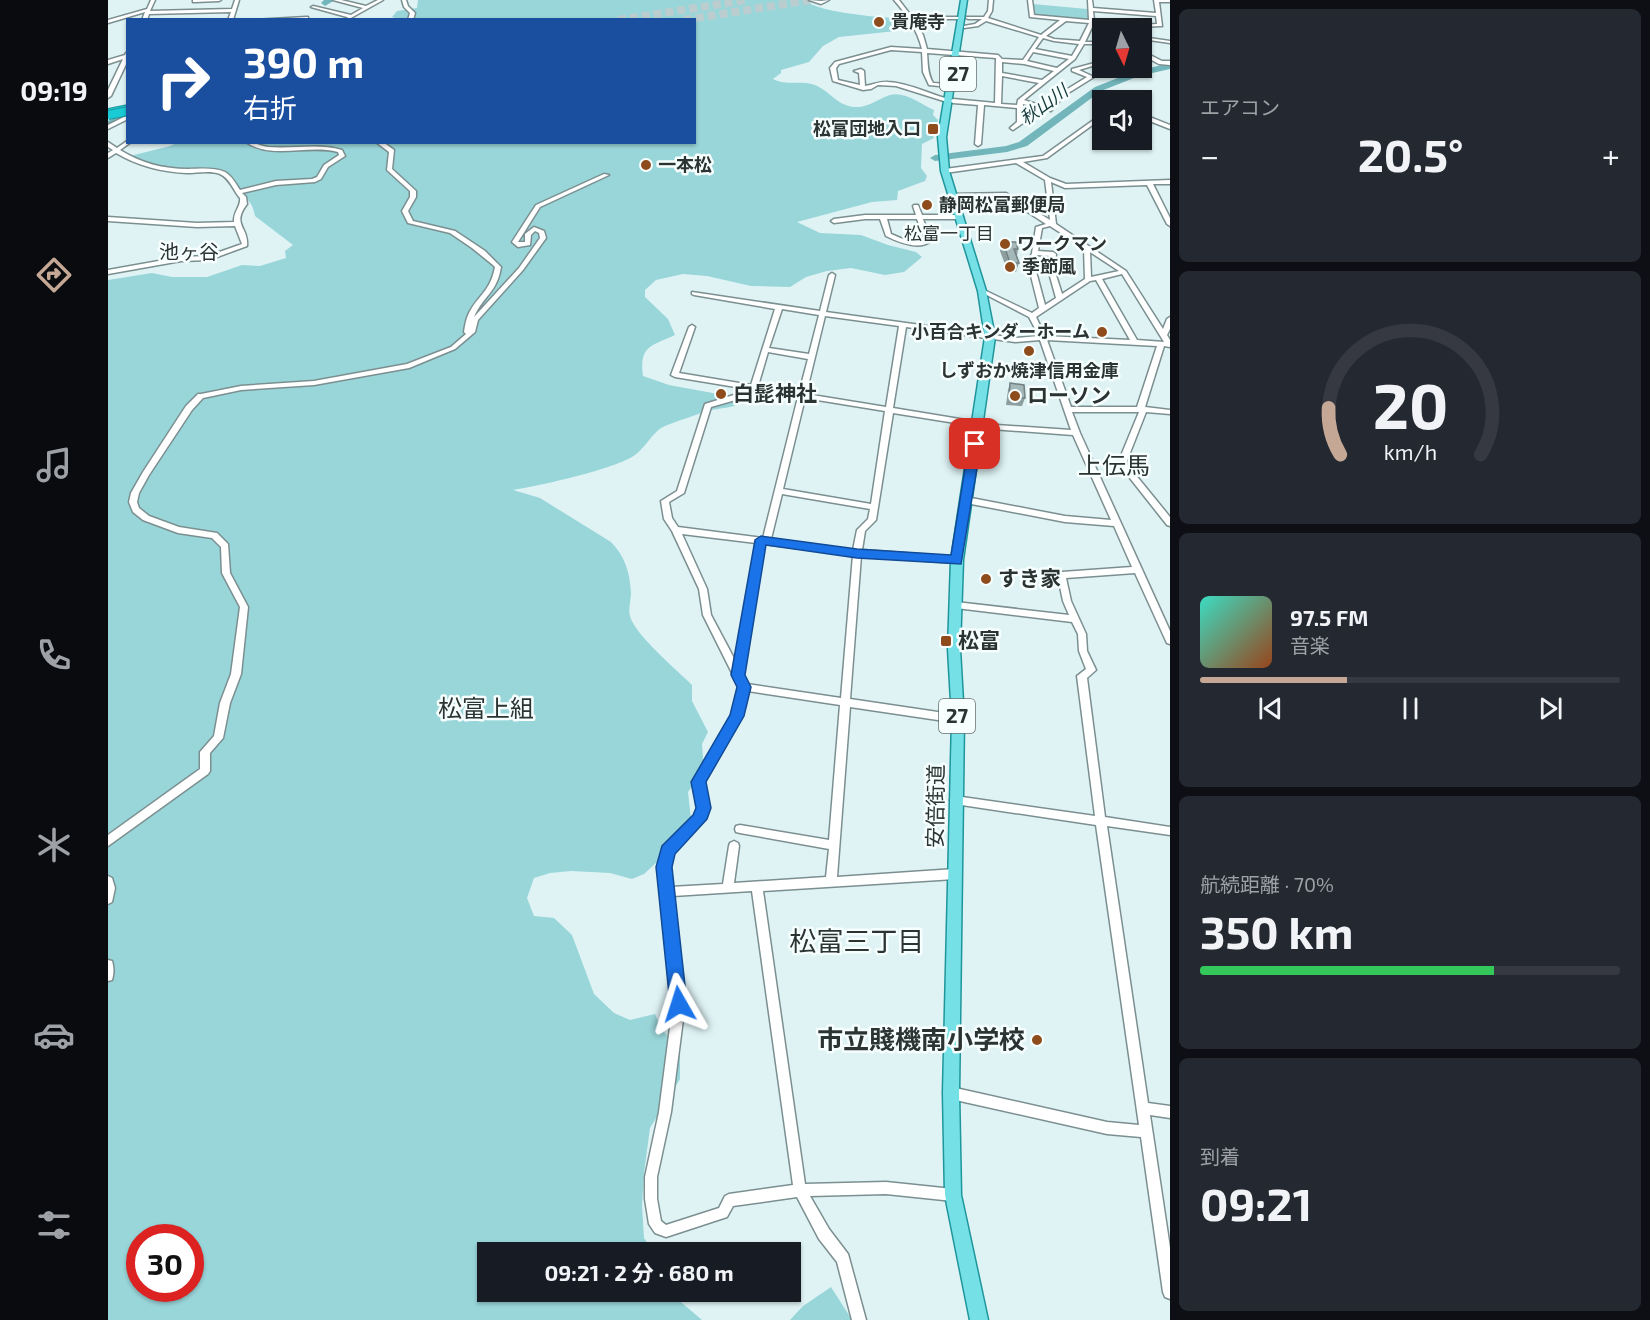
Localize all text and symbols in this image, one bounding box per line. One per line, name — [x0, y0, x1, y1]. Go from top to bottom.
place label: 貴庵寺 — [891, 10, 945, 32]
marker: 貴庵寺 — [872, 15, 886, 29]
north arrow — [1092, 18, 1152, 78]
map controls — [1092, 18, 1152, 150]
text: 390 m — [243, 36, 364, 86]
icon: right — [144, 42, 222, 120]
road number: 27 — [940, 57, 976, 91]
text: 09:19 — [20, 74, 88, 106]
water label: 秋山川 — [1015, 78, 1073, 129]
button: sound — [1092, 90, 1152, 150]
text: 右折 — [243, 91, 297, 123]
text: エアコン — [1200, 95, 1280, 119]
place label: 松富団地入口 — [813, 117, 921, 139]
marker: 松富団地入口 — [926, 122, 940, 136]
text: 20.5° — [1358, 127, 1463, 181]
text: − — [1200, 135, 1219, 175]
text: + — [1602, 135, 1620, 175]
place label: 一本松 — [658, 153, 712, 175]
marker: 一本松 — [639, 158, 653, 172]
place label: 静岡松富郵便局 — [939, 193, 1065, 215]
marker: 静岡松富郵便局 — [920, 198, 934, 212]
district label: 松富一丁目 — [904, 222, 994, 244]
place label: ワークマン — [1017, 232, 1107, 254]
marker: ワークマン — [998, 237, 1012, 251]
district label: 池ヶ谷 — [159, 239, 219, 263]
icon: directions — [33, 254, 75, 296]
place label: 季節風 — [1022, 255, 1076, 277]
marker: 季節風 — [1003, 260, 1017, 274]
place label: 小百合キンダーホーム — [911, 320, 1090, 342]
marker: 小百合キンダーホーム — [1095, 325, 1109, 339]
marker: しずおか焼津信用金庫 — [1022, 344, 1036, 358]
place label: しずおか焼津信用金庫 — [939, 359, 1119, 381]
text: 20 — [1372, 367, 1448, 442]
place label: 白髭神社 — [733, 380, 817, 405]
place label: ローソン — [1027, 382, 1111, 407]
marker: 白髭神社 — [714, 387, 728, 401]
marker: ローソン — [1008, 389, 1022, 403]
pin — [949, 418, 1000, 469]
icon: arrive — [958, 427, 991, 460]
text: km/h — [1383, 439, 1437, 464]
icon: music — [33, 444, 75, 486]
district label: 上伝馬 — [1078, 450, 1150, 479]
place label: すき家 — [998, 565, 1061, 590]
marker: すき家 — [979, 572, 993, 586]
text: 97.5 FM — [1290, 604, 1368, 630]
place label: 松富 — [958, 627, 1000, 652]
text: 音楽 — [1290, 633, 1330, 657]
icon: phone — [33, 634, 75, 676]
marker: 松富 — [939, 634, 953, 648]
icon: previous — [1254, 692, 1287, 725]
icon: pause — [1394, 692, 1427, 725]
icon: next — [1534, 692, 1567, 725]
district label: 松富上組 — [438, 693, 534, 722]
road number: 27 — [939, 699, 975, 733]
street label: 安倍街道 — [921, 764, 948, 848]
icon: climate — [33, 824, 75, 866]
text: 航続距離 · 70% — [1200, 872, 1334, 896]
text: 350 km — [1200, 904, 1353, 958]
district label: 松富三丁目 — [790, 924, 925, 956]
position arrow — [647, 972, 711, 1036]
icon: car — [33, 1014, 75, 1056]
place label: 市立賤機南小学校 — [817, 1023, 1025, 1054]
marker: 市立賤機南小学校 — [1030, 1033, 1044, 1047]
text: 到着 — [1200, 1144, 1240, 1168]
text: 09:21 — [1200, 1176, 1312, 1230]
icon: filters — [33, 1204, 75, 1246]
speed limit sign: 30 — [126, 1224, 204, 1302]
text: 09:21 · 2 分 · 680 m — [544, 1259, 734, 1285]

